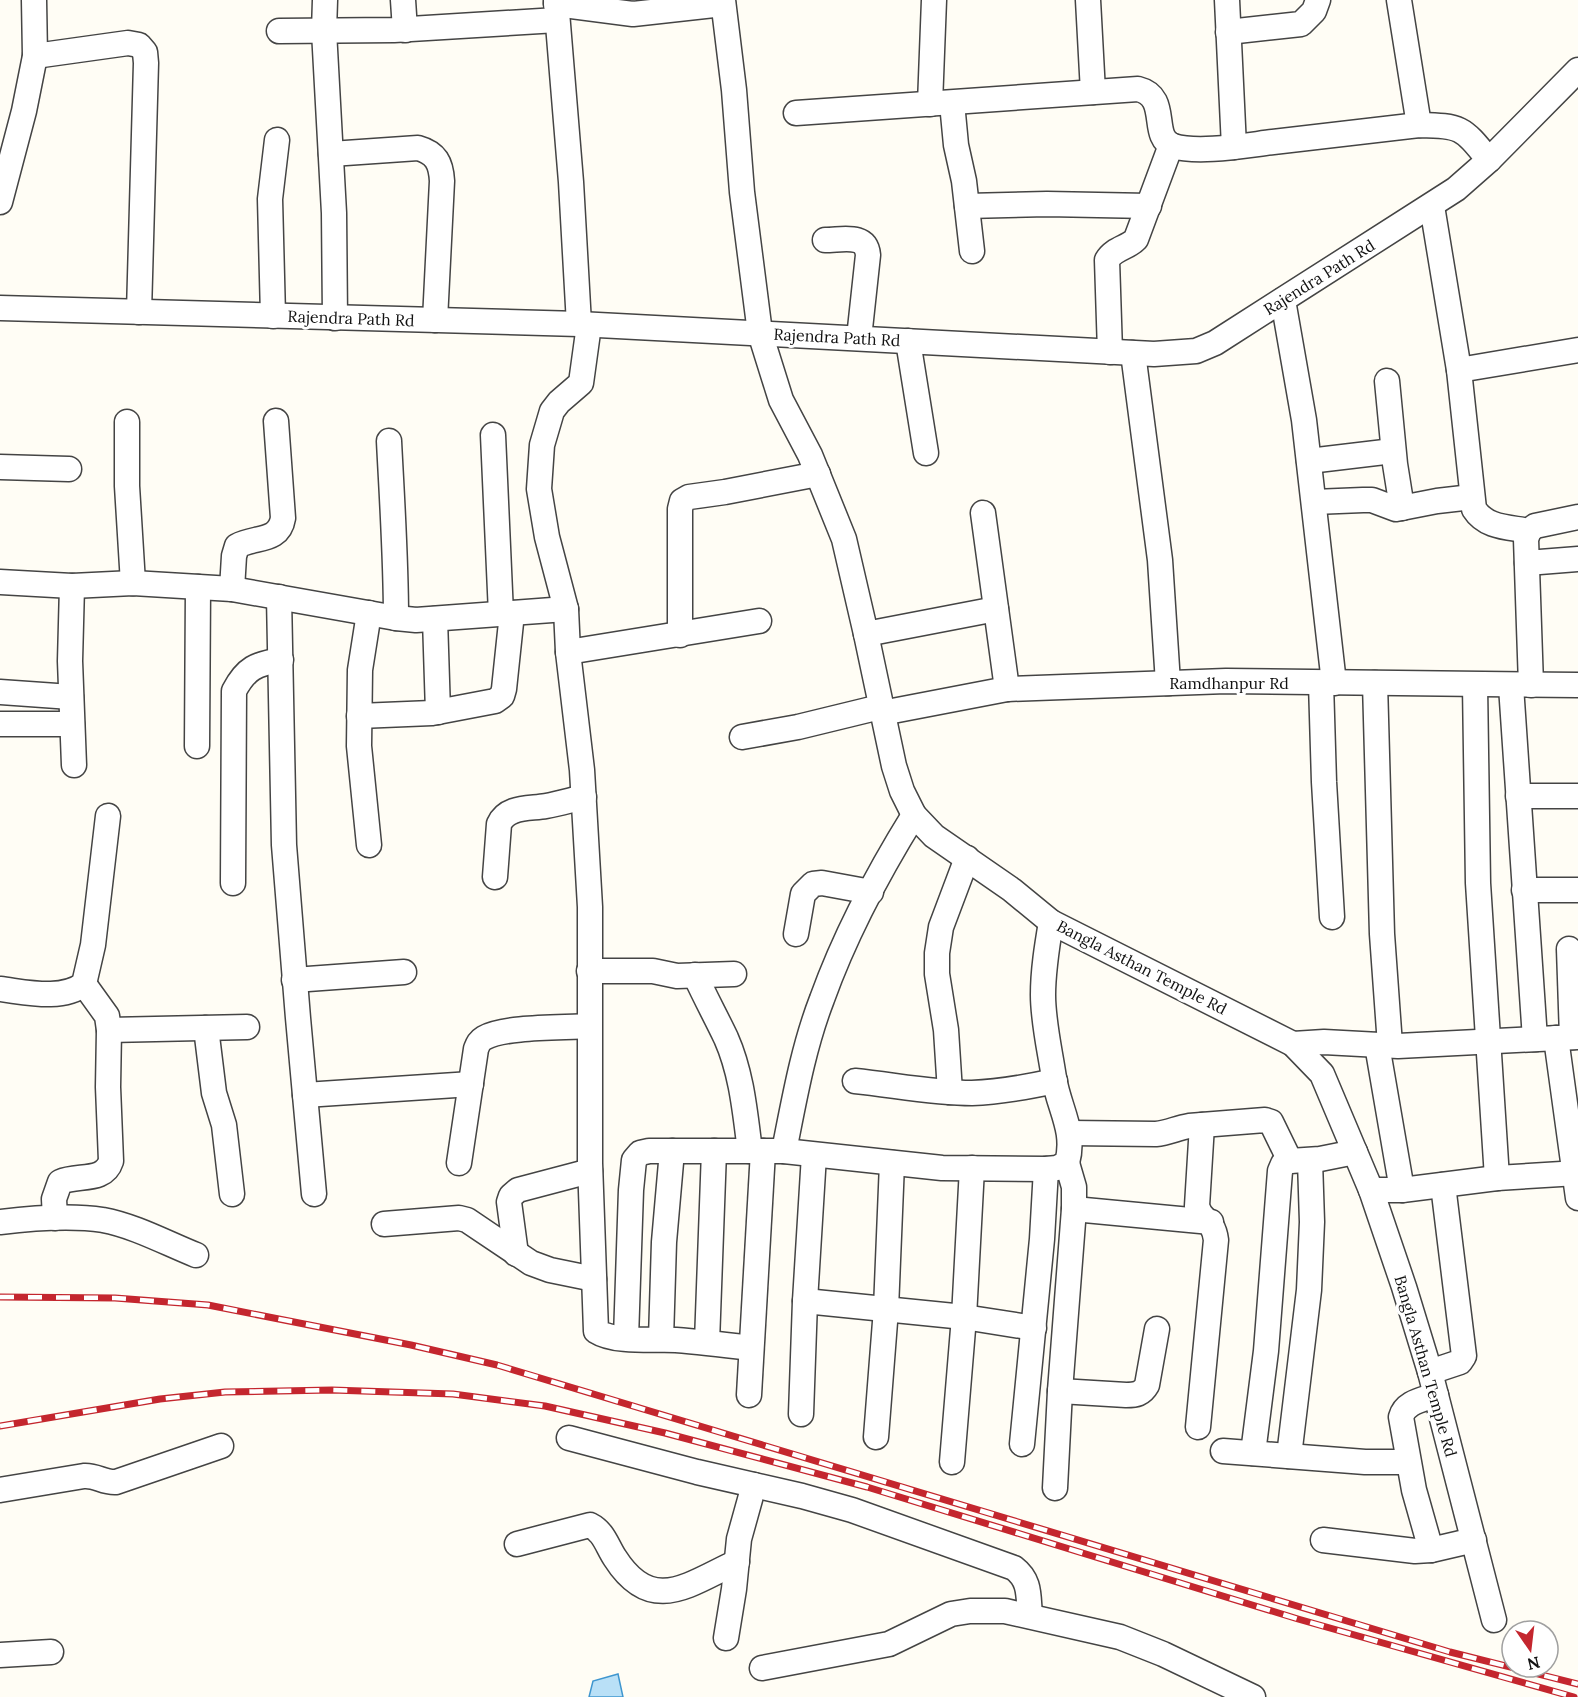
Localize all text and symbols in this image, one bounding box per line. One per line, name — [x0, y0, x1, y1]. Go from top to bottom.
street label: Rajendra Path Rd — [1260, 235, 1378, 319]
street label: Rajendra Path Rd — [287, 306, 415, 330]
street label: Rajendra Path Rd — [773, 324, 901, 350]
street label: Ramdhanpur Rd — [1169, 673, 1289, 693]
street label: Bangla Asthan Temple Rd — [1054, 915, 1231, 1019]
street label: Bangla Asthan Temple Rd — [1390, 1273, 1462, 1460]
north arrow — [1500, 1619, 1560, 1679]
text: N — [1525, 1652, 1542, 1675]

